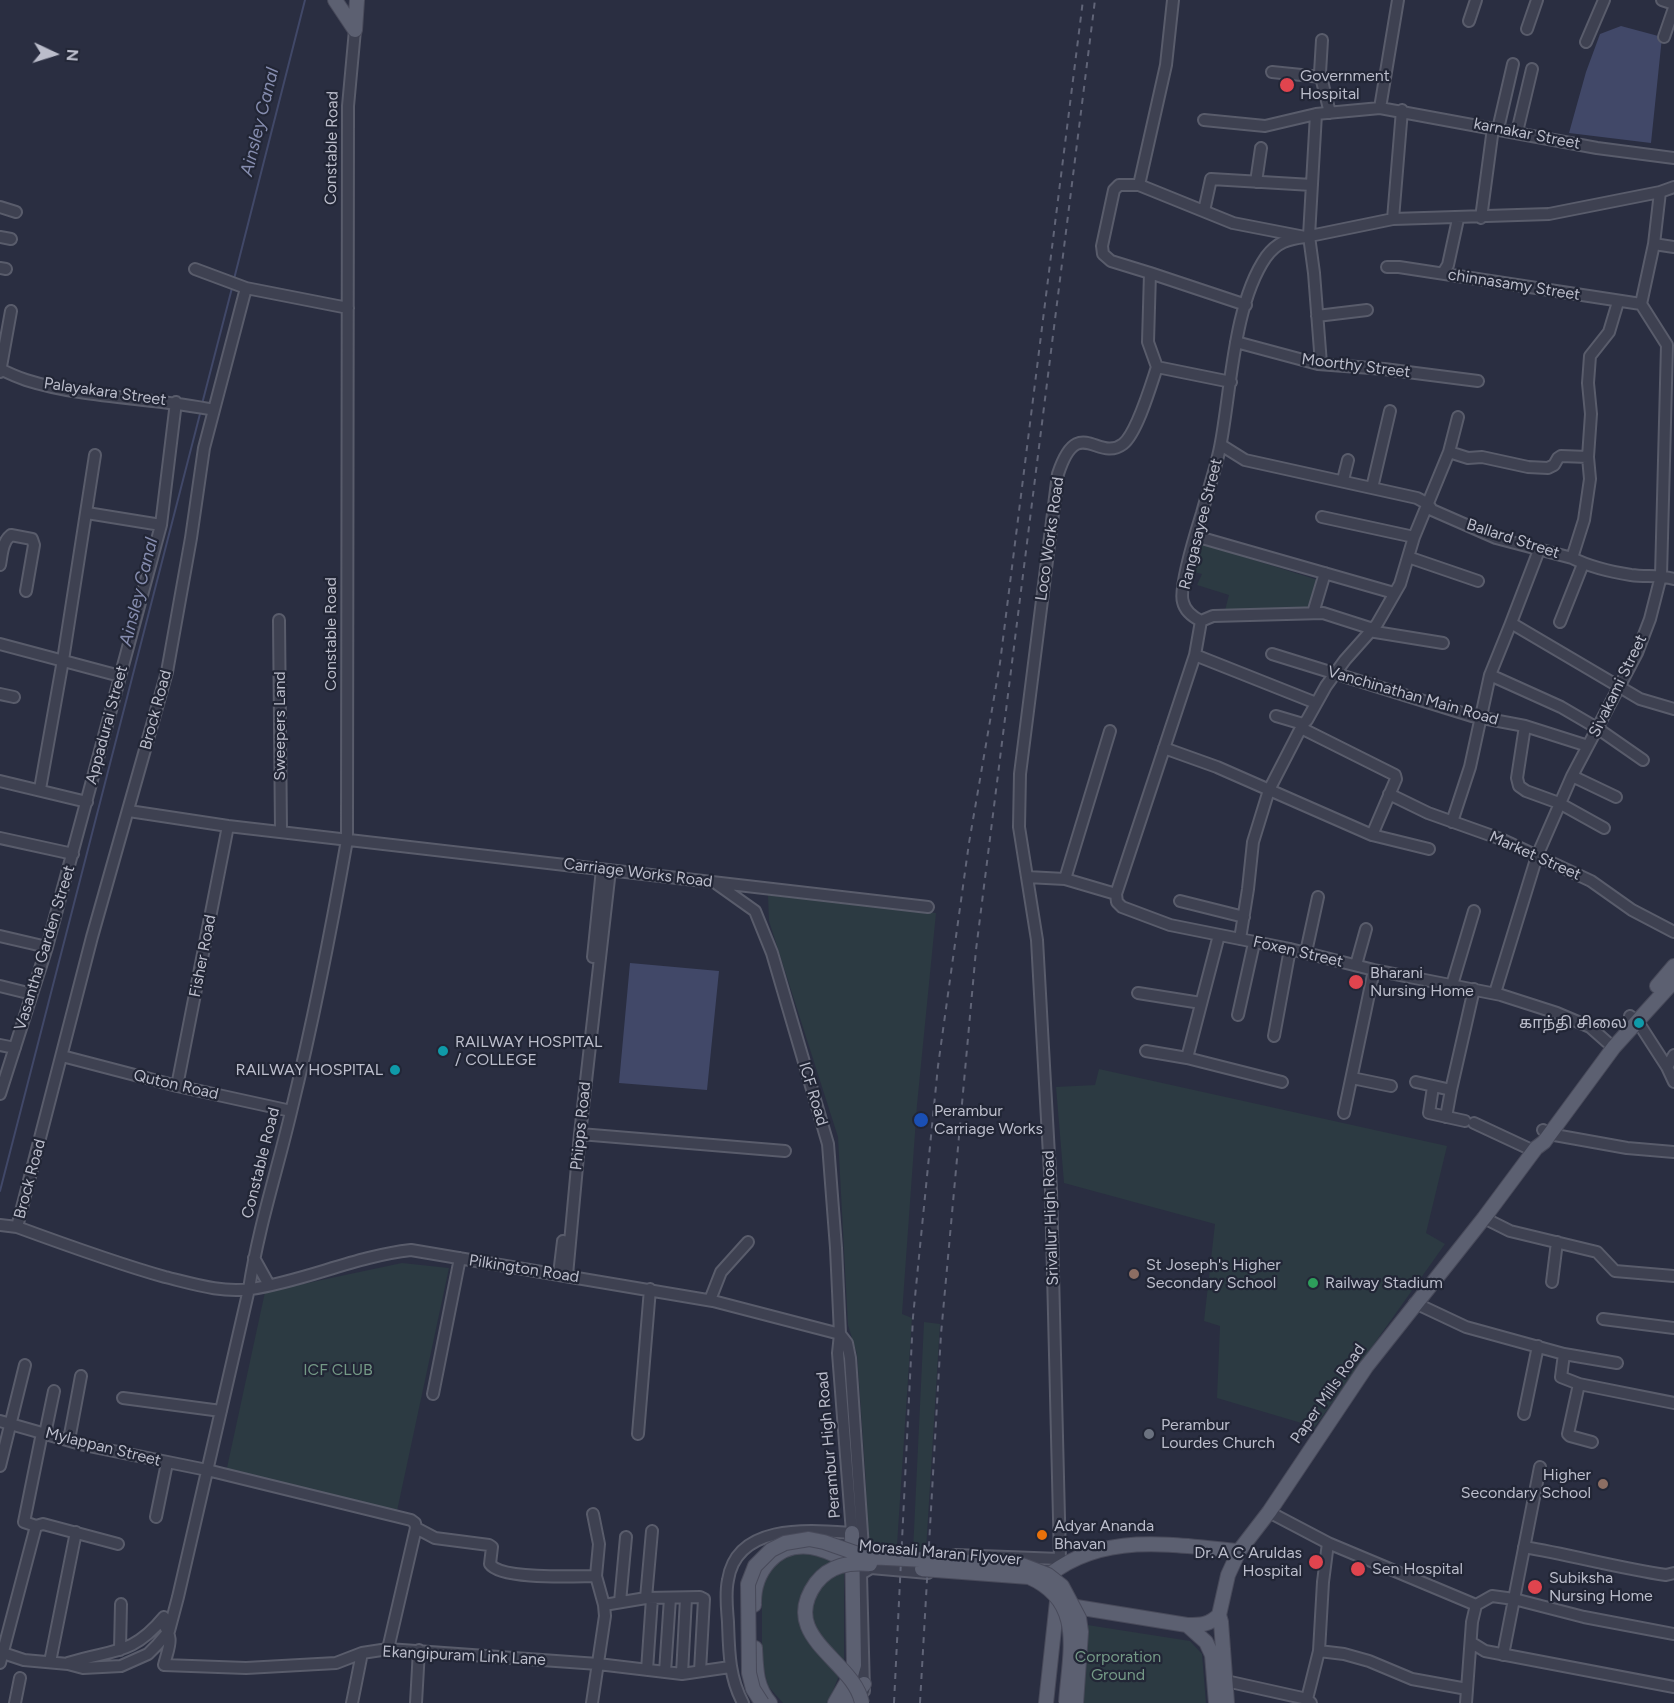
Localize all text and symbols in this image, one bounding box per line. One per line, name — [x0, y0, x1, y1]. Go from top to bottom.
north arrow — [24, 24, 84, 84]
text: N — [63, 48, 82, 62]
water label: Ainsley Canal — [236, 66, 284, 178]
place label: Government Hospital — [1300, 66, 1390, 104]
marker: Government Hospital — [1278, 76, 1296, 94]
street label: Constable Road — [321, 91, 343, 205]
street label: karnakar Street — [1472, 114, 1582, 154]
street label: chinnasamy Street — [1447, 265, 1581, 305]
street label: Moorthy Street — [1300, 350, 1412, 382]
street label: Palayakara Street — [43, 374, 167, 410]
street label: Rangasayee Street — [1175, 456, 1227, 592]
street label: Loco Works Road — [1032, 476, 1068, 602]
street label: Ballard Street — [1464, 515, 1562, 563]
water label: Ainsley Canal — [115, 536, 163, 648]
street label: Constable Road — [321, 577, 341, 691]
street label: Sivakami Street — [1585, 632, 1651, 740]
street label: Vanchinathan Main Road — [1325, 662, 1501, 730]
street label: Appadurai Street — [82, 663, 132, 787]
street label: Brock Road — [136, 668, 176, 752]
street label: Sweepers Land — [270, 671, 290, 781]
street label: Market Street — [1486, 827, 1584, 885]
street label: Carriage Works Road — [562, 854, 714, 892]
street label: Vasantha Garden Street — [11, 863, 79, 1033]
street label: Fisher Road — [186, 913, 220, 999]
street label: Foxen Street — [1251, 932, 1345, 972]
place label: Bharani Nursing Home — [1370, 963, 1474, 1001]
marker: Bharani Nursing Home — [1347, 973, 1365, 991]
place label: காந்தி சிலை — [1519, 1013, 1627, 1033]
marker: காந்தி சிலை — [1632, 1016, 1646, 1030]
place label: RAILWAY HOSPITAL / COLLEGE — [455, 1032, 602, 1070]
marker: RAILWAY HOSPITAL / COLLEGE — [436, 1044, 450, 1058]
place label: RAILWAY HOSPITAL — [236, 1060, 383, 1080]
street label: ICF Road — [794, 1060, 832, 1128]
marker: RAILWAY HOSPITAL — [388, 1063, 402, 1077]
street label: Quton Road — [132, 1066, 220, 1104]
street label: Phipps Road — [567, 1081, 595, 1171]
place label: Perambur Carriage Works — [934, 1101, 1043, 1139]
street label: Constable Road — [238, 1105, 284, 1221]
marker: Perambur Carriage Works — [912, 1111, 930, 1129]
street label: Brock Road — [10, 1137, 50, 1221]
street label: Srivallur High Road — [1039, 1150, 1063, 1286]
street label: Pilkington Road — [468, 1251, 580, 1287]
place label: St Joseph's Higher Secondary School — [1146, 1255, 1281, 1293]
marker: St Joseph's Higher Secondary School — [1127, 1267, 1141, 1281]
place label: Railway Stadium — [1325, 1273, 1443, 1293]
marker: Railway Stadium — [1306, 1276, 1320, 1290]
street label: Paper Mills Road — [1286, 1340, 1370, 1448]
park label: ICF CLUB — [303, 1360, 373, 1380]
street label: Perambur High Road — [813, 1371, 845, 1519]
place label: Perambur Lourdes Church — [1161, 1415, 1275, 1453]
street label: Mylappan Street — [43, 1423, 163, 1471]
marker: Perambur Lourdes Church — [1142, 1427, 1156, 1441]
place label: Higher Secondary School — [1461, 1465, 1591, 1503]
marker: Higher Secondary School — [1596, 1477, 1610, 1491]
place label: Adyar Ananda Bhavan — [1054, 1516, 1154, 1554]
marker: Adyar Ananda Bhavan — [1035, 1528, 1049, 1542]
street label: Morasali Maran Flyover — [858, 1536, 1022, 1570]
place label: Dr. A C Aruldas Hospital — [1194, 1543, 1302, 1581]
marker: Dr. A C Aruldas Hospital — [1307, 1553, 1325, 1571]
place label: Sen Hospital — [1372, 1559, 1463, 1579]
marker: Sen Hospital — [1349, 1560, 1367, 1578]
place label: Subiksha Nursing Home — [1549, 1568, 1653, 1606]
marker: Subiksha Nursing Home — [1526, 1578, 1544, 1596]
street label: Ekangipuram Link Lane — [382, 1642, 546, 1670]
park label: Corporation Ground — [1075, 1647, 1161, 1685]

